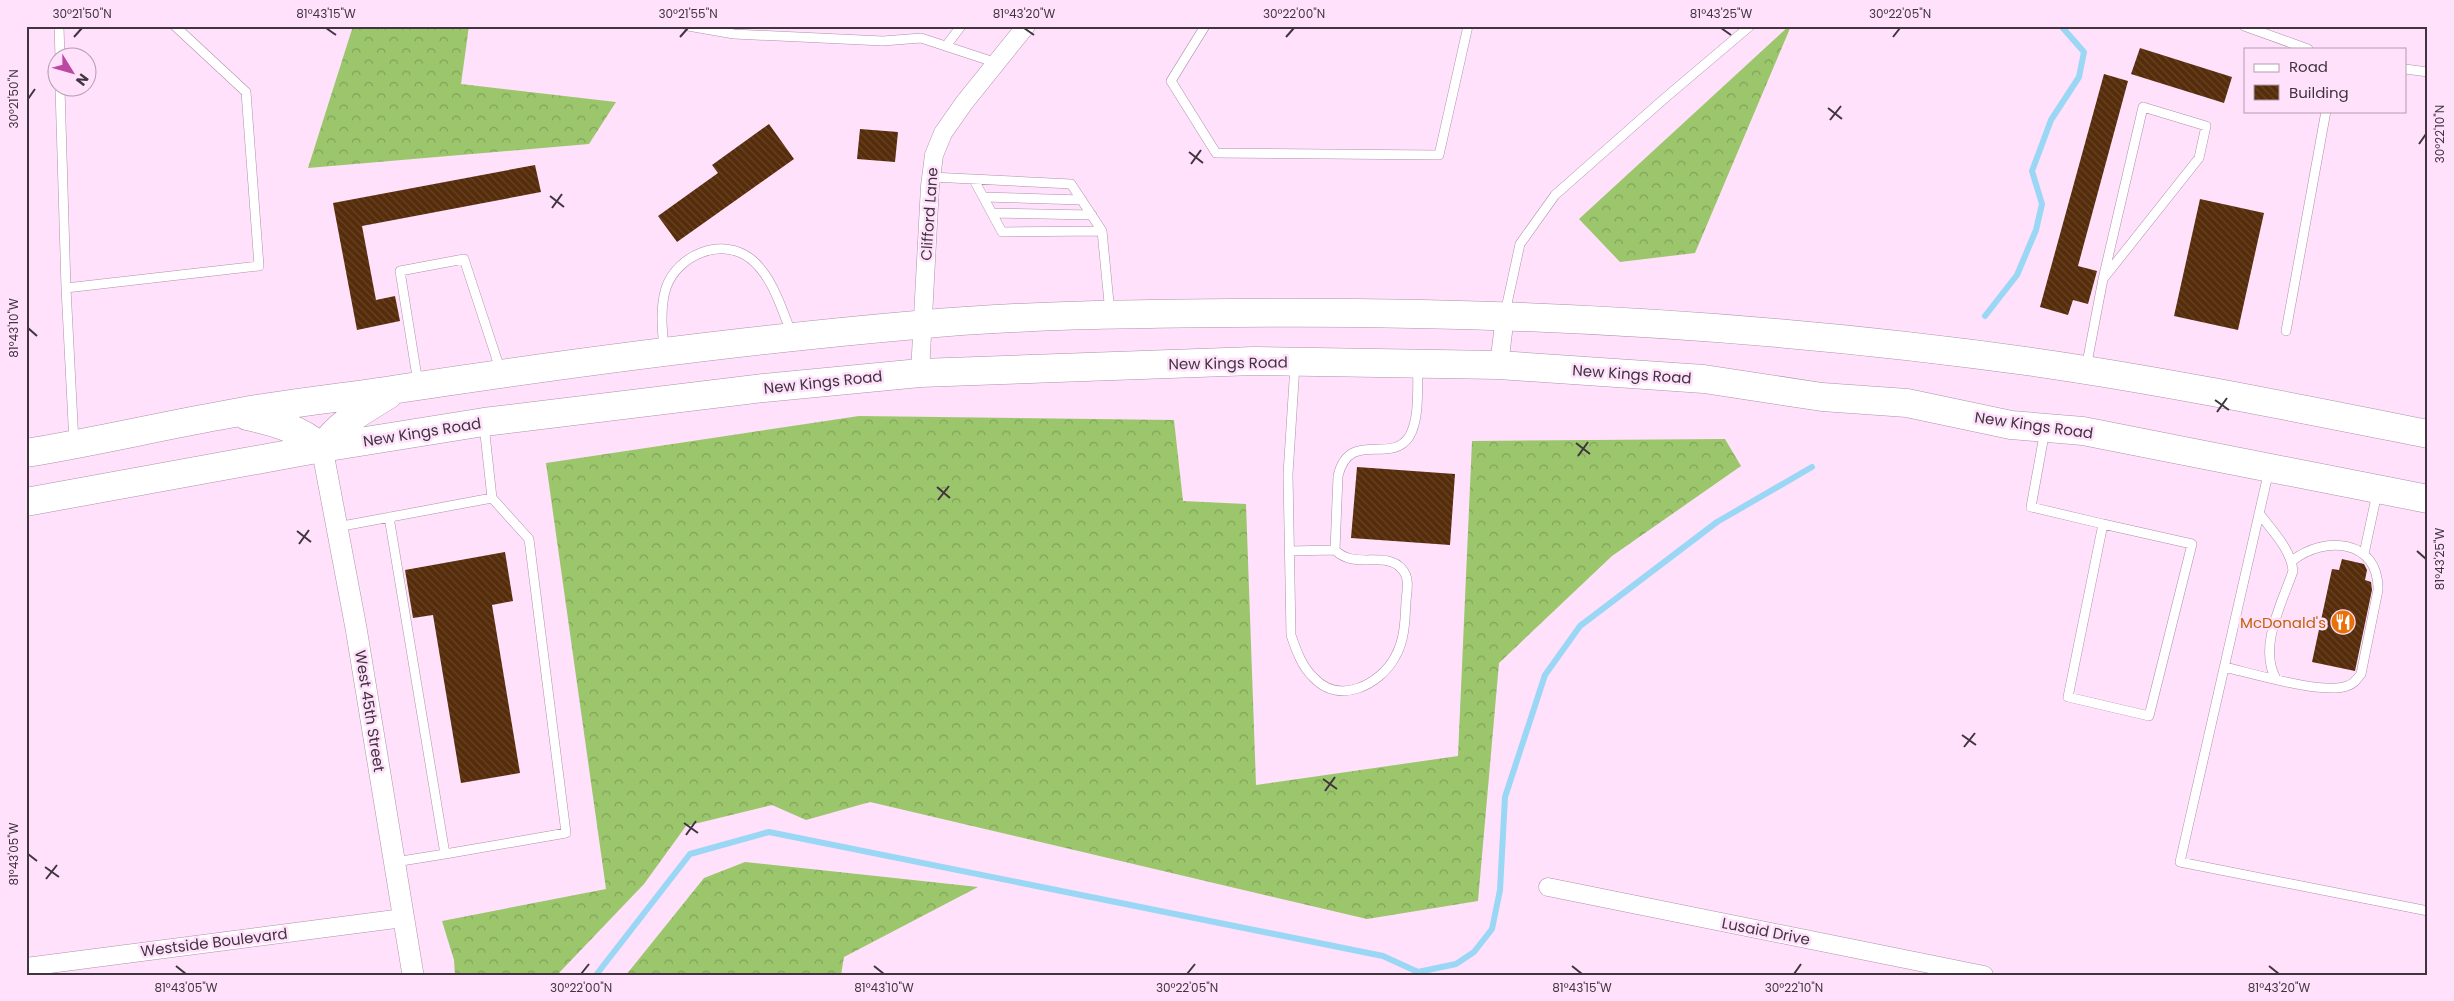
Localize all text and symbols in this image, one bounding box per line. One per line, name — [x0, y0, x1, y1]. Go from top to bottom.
text: 30°21'50"N — [52, 5, 112, 22]
text: 81°43'15"W — [296, 5, 356, 22]
text: 30°21'55"N — [658, 5, 718, 22]
text: 81°43'20"W — [993, 5, 1056, 22]
text: 30°22'00"N — [1263, 5, 1325, 22]
text: 81°43'25"W — [1690, 5, 1753, 22]
text: 30°22'05"N — [1869, 5, 1931, 22]
north arrow — [48, 48, 98, 98]
legend — [2244, 48, 2406, 112]
text: Road — [2289, 56, 2328, 77]
text: 30°21'50"N — [5, 69, 22, 129]
text: N — [71, 70, 94, 90]
text: Building — [2289, 82, 2349, 103]
text: 30°22'10"N — [2431, 105, 2448, 163]
street label: Clifford Lane — [915, 167, 943, 261]
text: 81°43'10"W — [5, 298, 22, 358]
street label: New Kings Road — [1168, 351, 1288, 375]
street label: New Kings Road — [1572, 359, 1692, 389]
street label: New Kings Road — [763, 365, 883, 399]
street label: New Kings Road — [1973, 406, 2095, 444]
street label: New Kings Road — [361, 412, 483, 452]
text: 81°43'25"W — [2431, 527, 2448, 590]
restaurant icon: McDonald's — [2330, 609, 2356, 635]
place label: McDonald's — [2240, 612, 2326, 633]
street label: West 45th Street — [350, 649, 390, 773]
text: 81°43'05"W — [5, 822, 22, 886]
street label: Lusaid Drive — [1720, 912, 1812, 950]
street label: Westside Boulevard — [139, 923, 289, 961]
text: 81°43'05"W — [154, 979, 218, 996]
text: 30°22'00"N — [550, 979, 612, 996]
text: 81°43'10"W — [854, 979, 914, 996]
text: 30°22'05"N — [1156, 979, 1218, 996]
text: 81°43'15"W — [1552, 979, 1612, 996]
text: 30°22'10"N — [1765, 979, 1823, 996]
text: 81°43'20"W — [2248, 979, 2311, 996]

